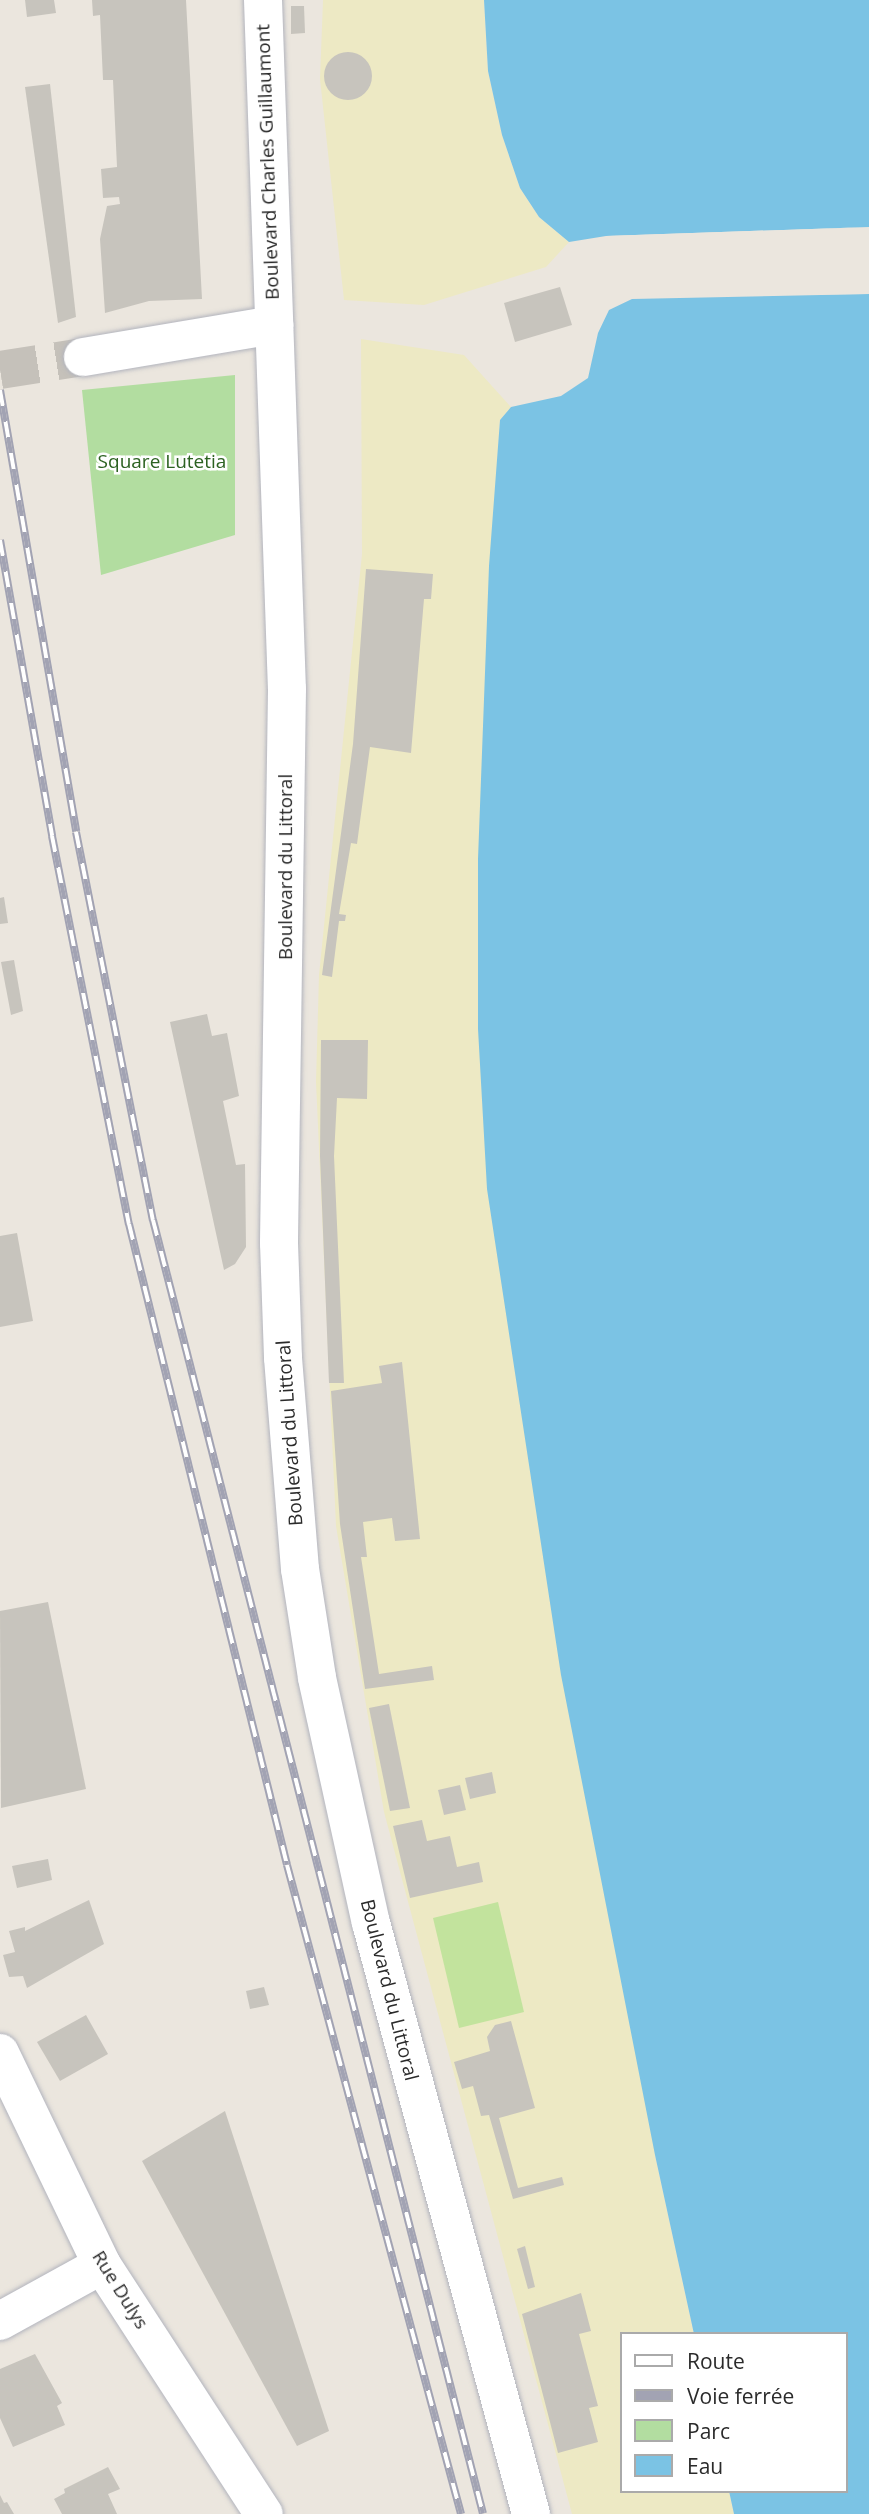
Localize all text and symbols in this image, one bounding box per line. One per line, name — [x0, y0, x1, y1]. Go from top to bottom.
street label: Boulevard Charles Guillaumont — [252, 24, 284, 300]
park label: Square Lutetia — [98, 451, 226, 473]
street label: Boulevard du Littoral — [275, 774, 297, 960]
street label: Boulevard du Littoral — [272, 1339, 308, 1527]
street label: Boulevard du Littoral — [355, 1897, 423, 2083]
street label: Rue Dulys — [87, 2247, 153, 2333]
legend — [620, 2332, 848, 2493]
text: Route — [687, 2347, 745, 2375]
text: Voie ferrée — [687, 2382, 794, 2410]
text: Parc — [687, 2417, 730, 2445]
text: Eau — [687, 2452, 723, 2480]

